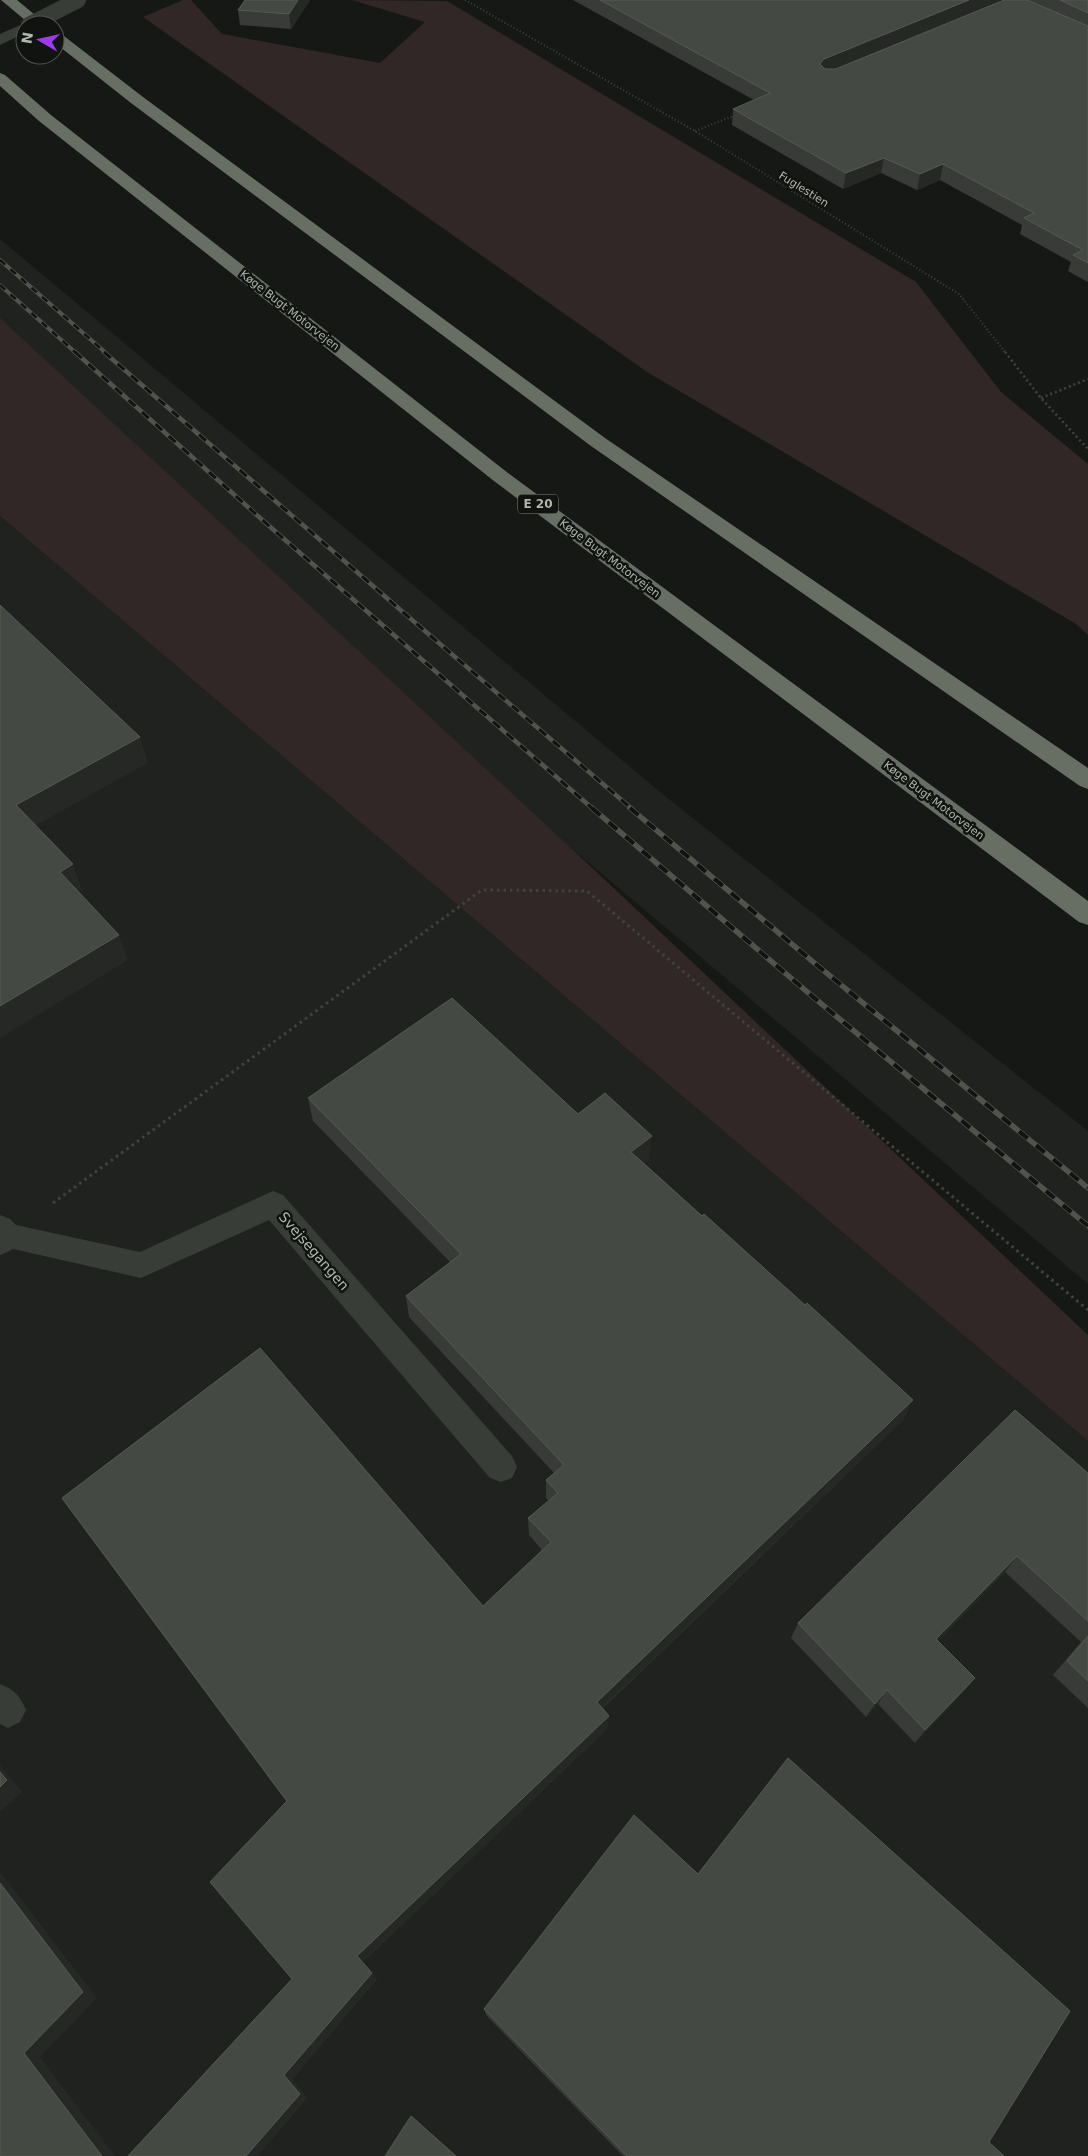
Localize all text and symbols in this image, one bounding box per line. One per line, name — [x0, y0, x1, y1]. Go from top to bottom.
north arrow — [15, 15, 65, 65]
text: N — [18, 31, 36, 45]
street label: Fuglestien — [776, 169, 831, 210]
street label: Køge Bugt Motorvejen — [237, 268, 342, 353]
road number: E 20 — [518, 494, 558, 514]
street label: Køge Bugt Motorvejen — [557, 516, 662, 600]
street label: Køge Bugt Motorvejen — [881, 758, 986, 842]
street label: Svejsegangen — [276, 1209, 352, 1293]

